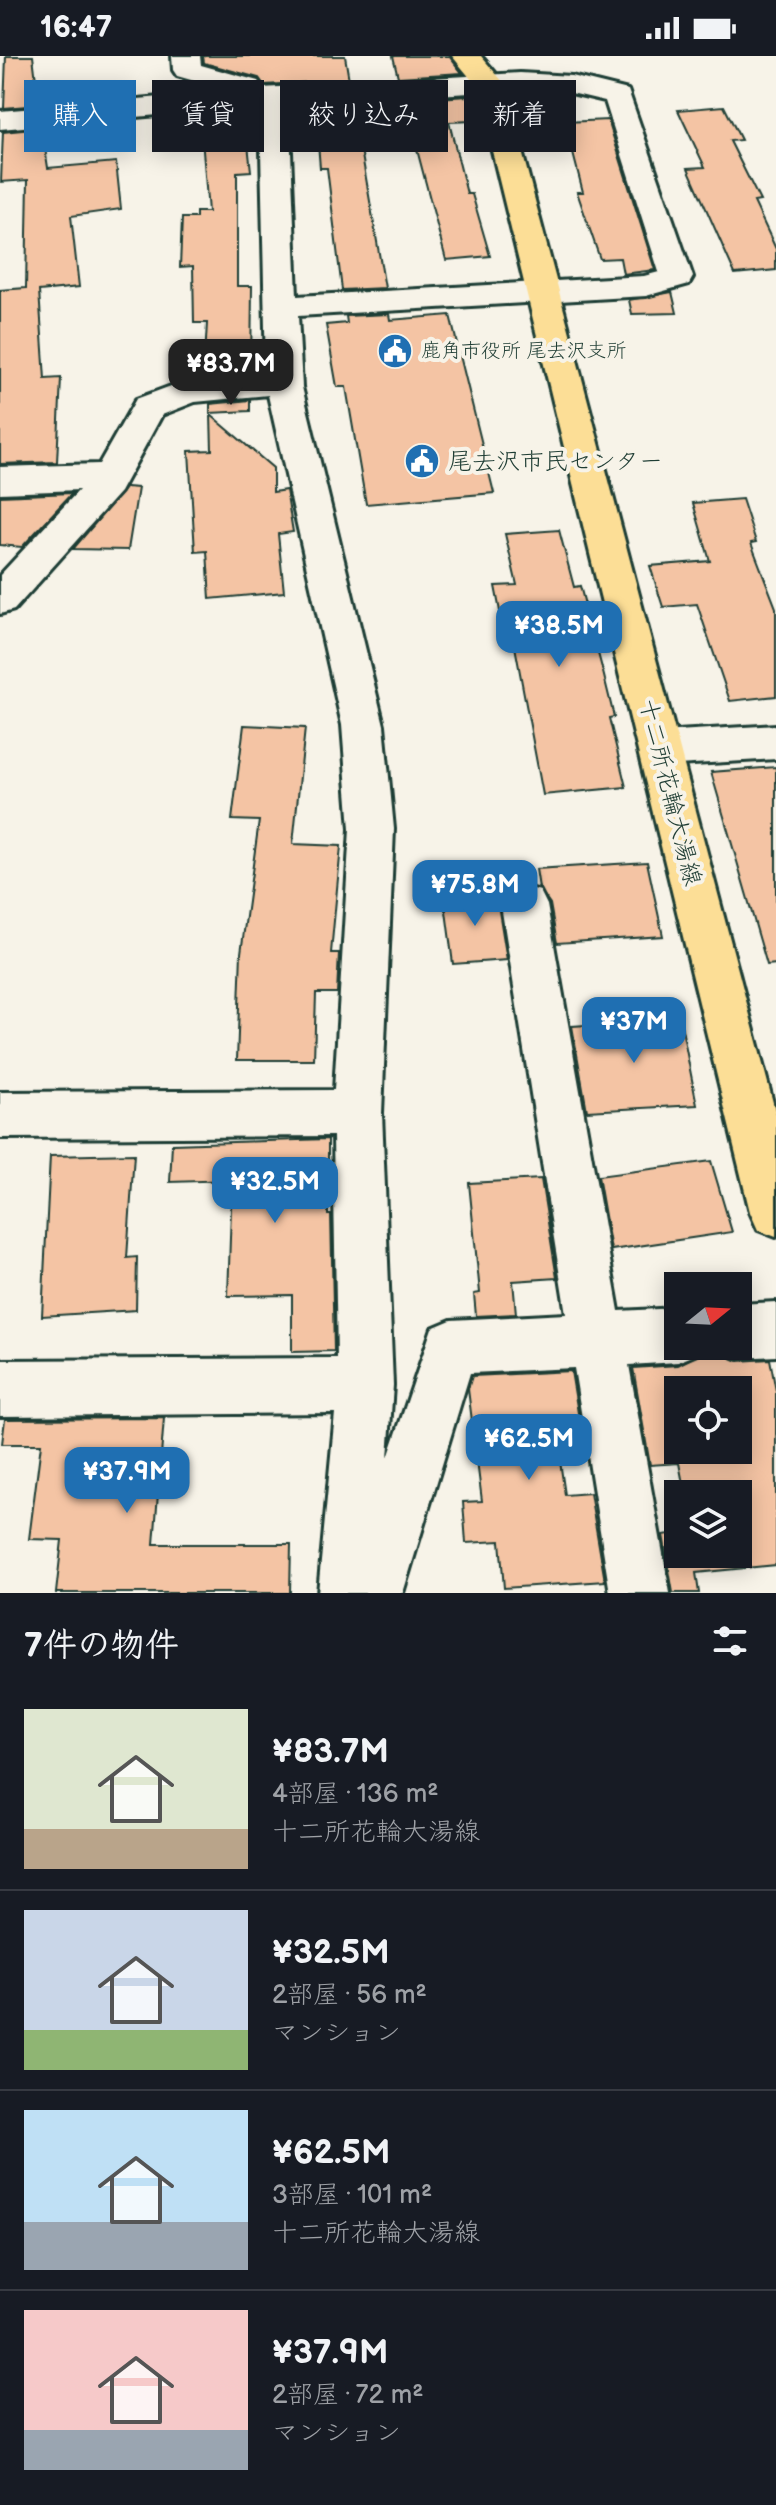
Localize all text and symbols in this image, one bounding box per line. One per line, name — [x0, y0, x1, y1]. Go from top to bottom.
text: 16:47 — [40, 10, 112, 46]
chip: 購入 — [24, 80, 136, 152]
chip: 賃貸 — [152, 80, 264, 152]
chip: 絞り込み — [280, 80, 448, 152]
chip: 新着 — [464, 80, 576, 152]
public building icon: 鹿角市役所 尾去沢支所 — [376, 332, 414, 370]
pin: ¥83.7M — [166, 339, 296, 407]
place label: 鹿角市役所 尾去沢支所 — [421, 339, 626, 363]
text: ¥83.7M — [186, 349, 276, 380]
public building icon: 尾去沢市民センター — [403, 442, 441, 480]
place label: 尾去沢市民センター — [448, 447, 663, 476]
pin: ¥38.5M — [494, 601, 624, 669]
text: ¥38.5M — [514, 611, 604, 642]
street label: 十二所花輪大湯線 — [633, 695, 707, 889]
pin: ¥75.8M — [410, 860, 540, 928]
text: ¥75.8M — [430, 870, 520, 901]
pin: ¥37M — [587, 997, 681, 1065]
text: ¥37M — [600, 1007, 668, 1038]
pin: ¥32.5M — [210, 1157, 340, 1225]
text: ¥32.5M — [230, 1167, 320, 1198]
north arrow — [664, 1272, 752, 1360]
map controls — [664, 1272, 752, 1568]
button: locate — [664, 1376, 752, 1464]
pin: ¥62.5M — [464, 1414, 594, 1482]
text: ¥62.5M — [484, 1424, 574, 1455]
pin: ¥37.9M — [62, 1447, 192, 1515]
text: ¥37.9M — [83, 1457, 171, 1488]
button: layers — [664, 1480, 752, 1568]
icon: filters — [708, 1619, 752, 1663]
text: 7件の物件 — [24, 1625, 179, 1666]
text: ¥83.7M — [272, 1731, 389, 1772]
icon: home — [88, 1741, 184, 1837]
text: 4部屋 · 136 m² — [272, 1779, 439, 1810]
text: 十二所花輪大湯線 — [272, 1817, 480, 1848]
text: ¥32.5M — [272, 1932, 390, 1973]
icon: home — [88, 1942, 184, 2038]
text: 2部屋 · 56 m² — [272, 1980, 427, 2011]
text: マンション — [272, 2018, 401, 2049]
text: ¥62.5M — [272, 2132, 390, 2173]
icon: home — [88, 2142, 184, 2238]
text: 3部屋 · 101 m² — [272, 2180, 432, 2211]
text: 十二所花輪大湯線 — [272, 2218, 480, 2249]
text: ¥37.9M — [272, 2332, 388, 2373]
icon: home — [88, 2342, 184, 2438]
text: 2部屋 · 72 m² — [272, 2380, 423, 2411]
text: マンション — [272, 2418, 401, 2449]

